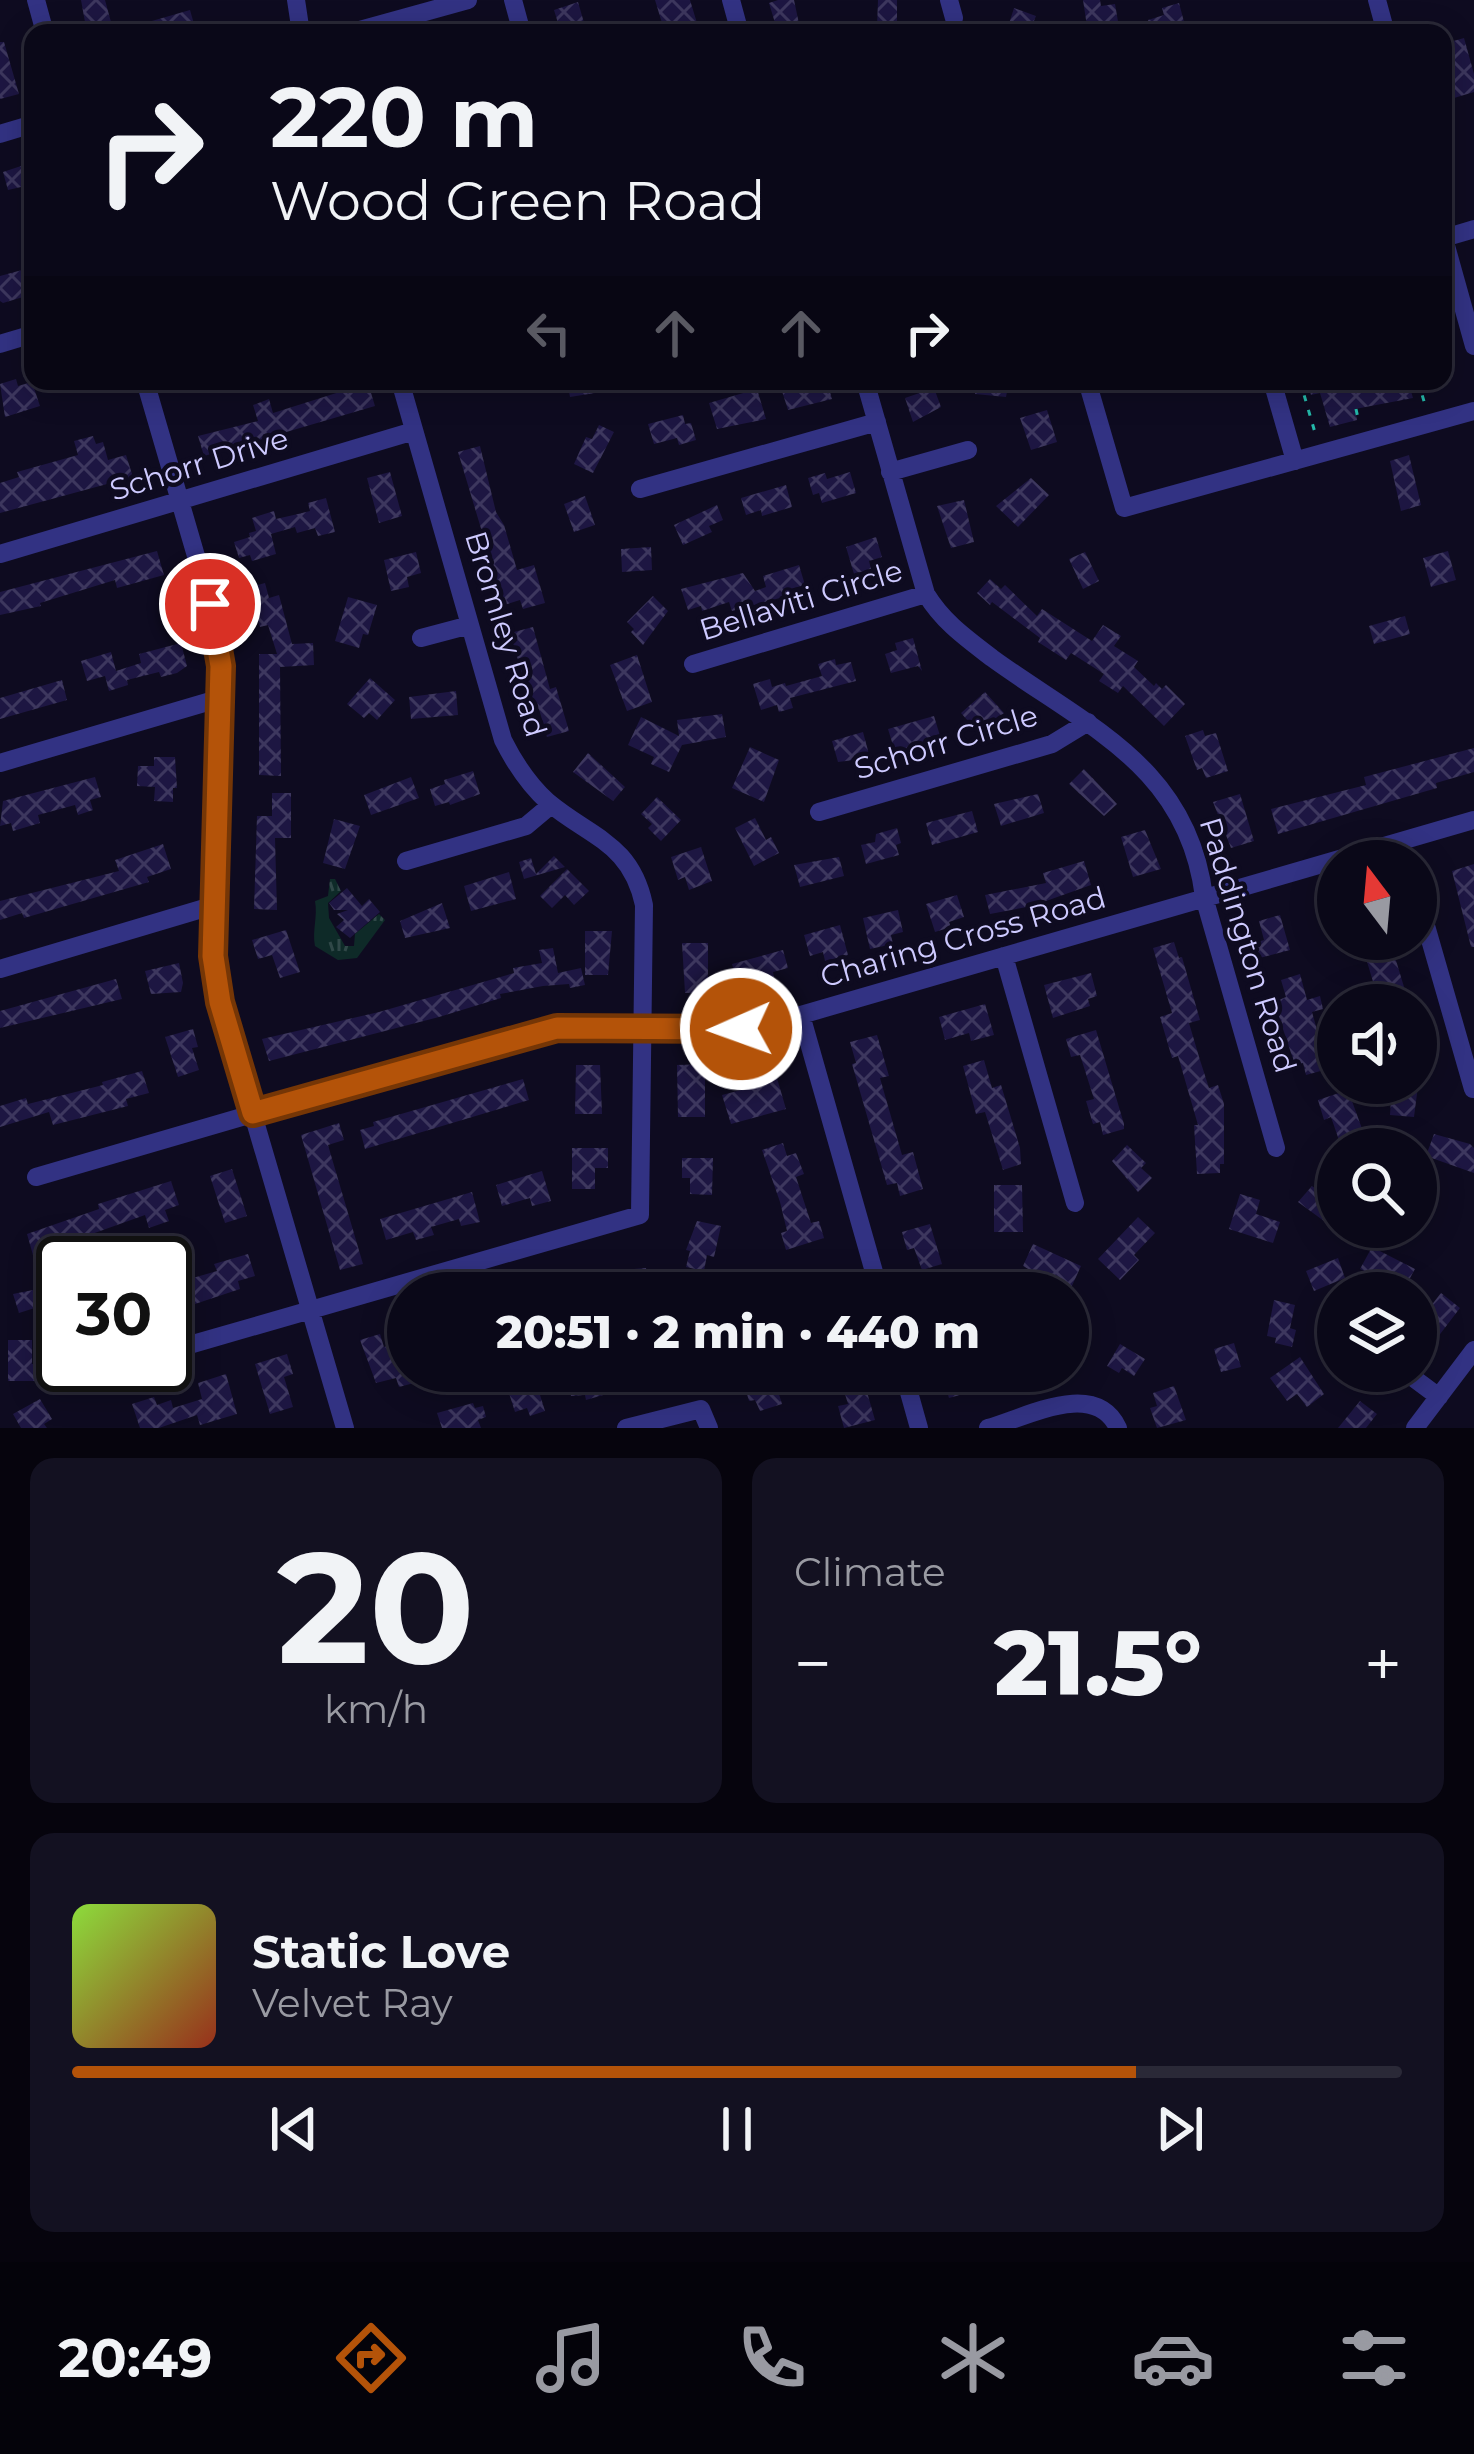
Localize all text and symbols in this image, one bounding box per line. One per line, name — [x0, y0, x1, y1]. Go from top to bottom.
text: 220 m — [270, 66, 538, 168]
icon: right — [72, 72, 228, 228]
text: Wood Green Road — [270, 168, 765, 234]
icon: left — [516, 300, 582, 366]
icon: ahead — [642, 300, 708, 366]
icon: ahead — [768, 300, 834, 366]
icon: right — [894, 300, 960, 366]
street label: Schorr Drive — [105, 419, 293, 509]
street label: Bromley Road — [457, 527, 555, 741]
street label: Bellaviti Circle — [695, 552, 907, 648]
pin — [159, 553, 261, 655]
icon: arrive — [177, 571, 243, 637]
street label: Schorr Circle — [850, 697, 1042, 787]
street label: Paddington Road — [1192, 813, 1304, 1077]
north arrow — [1317, 840, 1437, 960]
map controls — [1317, 840, 1437, 1392]
street label: Charing Cross Road — [816, 879, 1110, 995]
position arrow — [678, 966, 804, 1092]
button: sound — [1317, 984, 1437, 1104]
button: search — [1317, 1128, 1437, 1248]
speed limit sign: 30 — [36, 1236, 192, 1392]
button: layers — [1317, 1272, 1437, 1392]
text: 20:51 · 2 min · 440 m — [496, 1304, 980, 1359]
text: 20 — [277, 1512, 475, 1702]
text: Climate — [794, 1548, 946, 1596]
text: 21.5° — [994, 1608, 1202, 1718]
text: − — [794, 1623, 832, 1704]
text: + — [1364, 1623, 1402, 1704]
text: km/h — [324, 1685, 428, 1733]
text: Static Love — [252, 1924, 510, 1979]
text: Velvet Ray — [252, 1979, 453, 2027]
icon: previous — [261, 2096, 327, 2162]
icon: pause — [704, 2096, 770, 2162]
icon: next — [1147, 2096, 1213, 2162]
icon: directions — [329, 2316, 413, 2400]
icon: music — [529, 2316, 613, 2400]
icon: phone — [730, 2316, 814, 2400]
icon: climate — [931, 2316, 1015, 2400]
icon: car — [1131, 2316, 1215, 2400]
icon: filters — [1332, 2316, 1416, 2400]
text: 20:49 — [58, 2325, 212, 2391]

